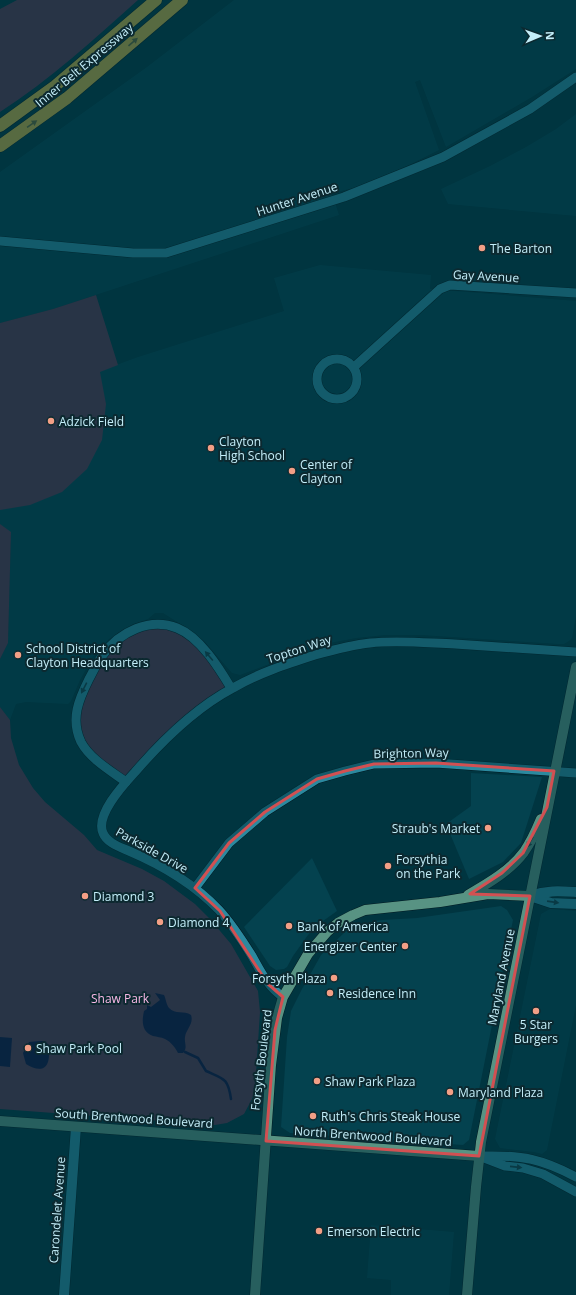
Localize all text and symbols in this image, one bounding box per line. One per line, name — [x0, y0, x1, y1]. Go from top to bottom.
north arrow — [520, 16, 560, 56]
street label: Inner Belt Expressway — [31, 18, 137, 111]
text: N — [543, 31, 558, 40]
one-way arrow — [128, 38, 138, 47]
one-way arrow — [27, 120, 38, 128]
street label: Hunter Avenue — [254, 178, 340, 220]
place label: The Barton — [490, 240, 552, 257]
marker: The Barton — [477, 243, 487, 253]
street label: Gay Avenue — [452, 266, 520, 286]
place label: Adzick Field — [59, 413, 124, 430]
marker: Adzick Field — [46, 416, 56, 426]
place label: Clayton High School — [219, 433, 285, 464]
marker: Clayton High School — [206, 443, 216, 453]
place label: Center of Clayton — [300, 456, 353, 487]
marker: Center of Clayton — [287, 466, 297, 476]
street label: Topton Way — [265, 630, 334, 667]
place label: School District of Clayton Headquarters — [26, 640, 149, 671]
marker: School District of Clayton Headquarters — [13, 650, 23, 660]
one-way arrow — [205, 651, 214, 662]
one-way arrow — [81, 682, 88, 694]
street label: Brighton Way — [373, 744, 450, 762]
place label: Straub's Market — [392, 820, 480, 837]
street label: Parkside Drive — [113, 823, 192, 877]
marker: Straub's Market — [483, 823, 493, 833]
one-way arrow — [526, 836, 533, 848]
place label: Forsythia on the Park — [396, 851, 461, 882]
marker: Forsythia on the Park — [383, 861, 393, 871]
place label: Diamond 3 — [93, 888, 155, 905]
marker: Diamond 3 — [80, 891, 90, 901]
one-way arrow — [546, 899, 559, 905]
place label: Diamond 4 — [168, 914, 230, 931]
marker: Diamond 4 — [155, 917, 165, 927]
place label: Bank of America — [297, 918, 388, 935]
marker: Bank of America — [284, 921, 294, 931]
street label: Maryland Avenue — [483, 927, 519, 1027]
place label: Energizer Center — [304, 938, 397, 955]
marker: Energizer Center — [400, 941, 410, 951]
place label: Forsyth Plaza — [252, 970, 326, 987]
marker: Forsyth Plaza — [329, 973, 339, 983]
place label: Residence Inn — [338, 985, 416, 1002]
marker: Residence Inn — [325, 988, 335, 998]
park label: Shaw Park — [91, 990, 150, 1007]
marker: 5 Star Burgers — [531, 1006, 541, 1016]
street label: Forsyth Boulevard — [246, 1008, 276, 1112]
place label: 5 Star Burgers — [514, 1016, 558, 1047]
place label: Shaw Park Pool — [36, 1040, 122, 1057]
marker: Shaw Park Pool — [23, 1043, 33, 1053]
place label: Shaw Park Plaza — [325, 1073, 415, 1090]
marker: Shaw Park Plaza — [312, 1076, 322, 1086]
place label: Maryland Plaza — [458, 1084, 543, 1101]
marker: Maryland Plaza — [445, 1087, 455, 1097]
street label: South Brentwood Boulevard — [55, 1104, 213, 1132]
place label: Ruth's Chris Steak House — [321, 1108, 460, 1125]
marker: Ruth's Chris Steak House — [308, 1111, 318, 1121]
street label: North Brentwood Boulevard — [294, 1122, 452, 1150]
street label: Carondelet Avenue — [45, 1156, 69, 1264]
one-way arrow — [510, 1164, 522, 1170]
place label: Emerson Electric — [327, 1223, 420, 1240]
marker: Emerson Electric — [314, 1226, 324, 1236]

